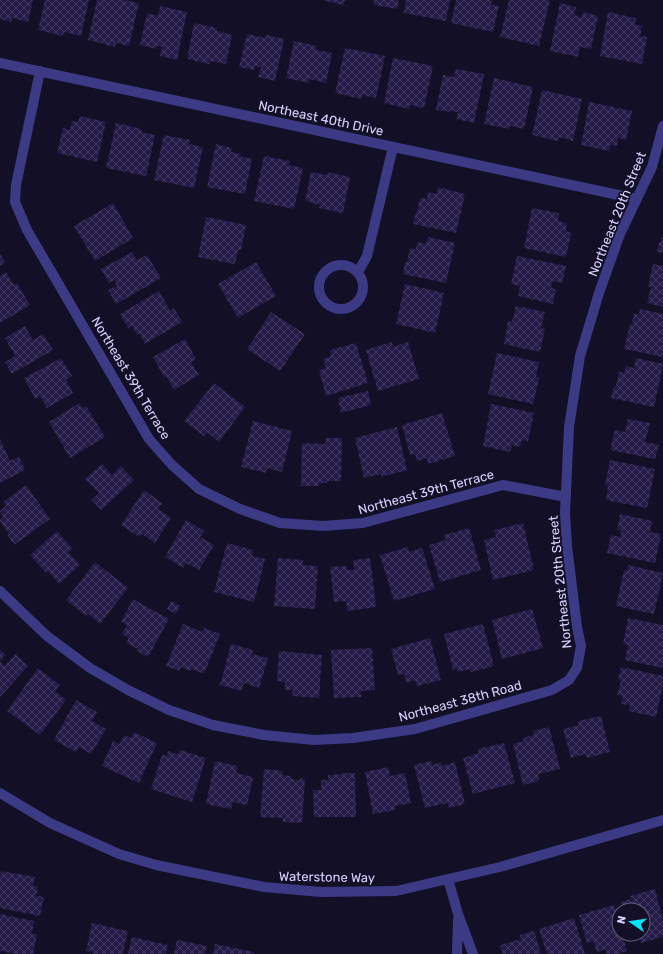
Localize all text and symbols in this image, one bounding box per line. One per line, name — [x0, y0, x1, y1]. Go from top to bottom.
street label: Northeast 40th Drive — [257, 97, 385, 139]
street label: Northeast 20th Street — [585, 149, 649, 279]
street label: Northeast 39th Terrace — [88, 314, 174, 442]
street label: Northeast 39th Terrace — [356, 467, 496, 517]
street label: Northeast 20th Street — [546, 515, 574, 649]
street label: Northeast 38th Road — [397, 677, 523, 725]
street label: Waterstone Way — [279, 869, 375, 885]
north arrow — [611, 902, 651, 942]
text: N — [615, 914, 629, 925]

